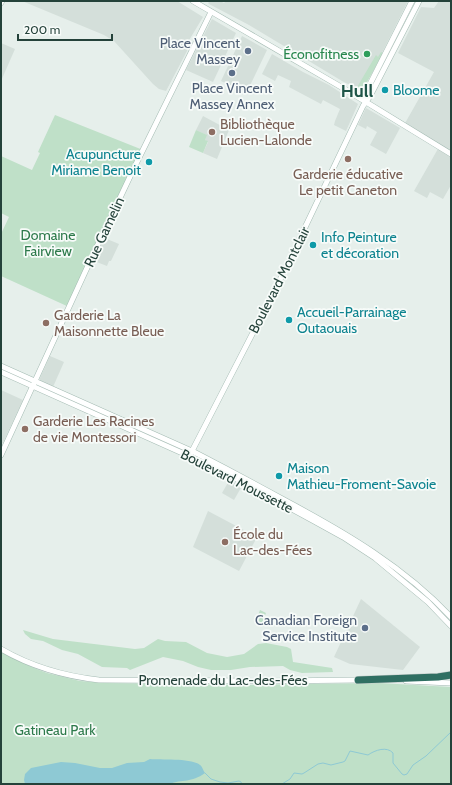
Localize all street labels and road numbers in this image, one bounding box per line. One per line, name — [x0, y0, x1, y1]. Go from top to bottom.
street label: Rue Gamelin — [80, 194, 128, 270]
street label: Boulevard Montclair — [244, 223, 314, 336]
street label: Boulevard Moussette — [178, 445, 296, 517]
street label: Promenade du Lac-des-Fées — [138, 671, 308, 689]

